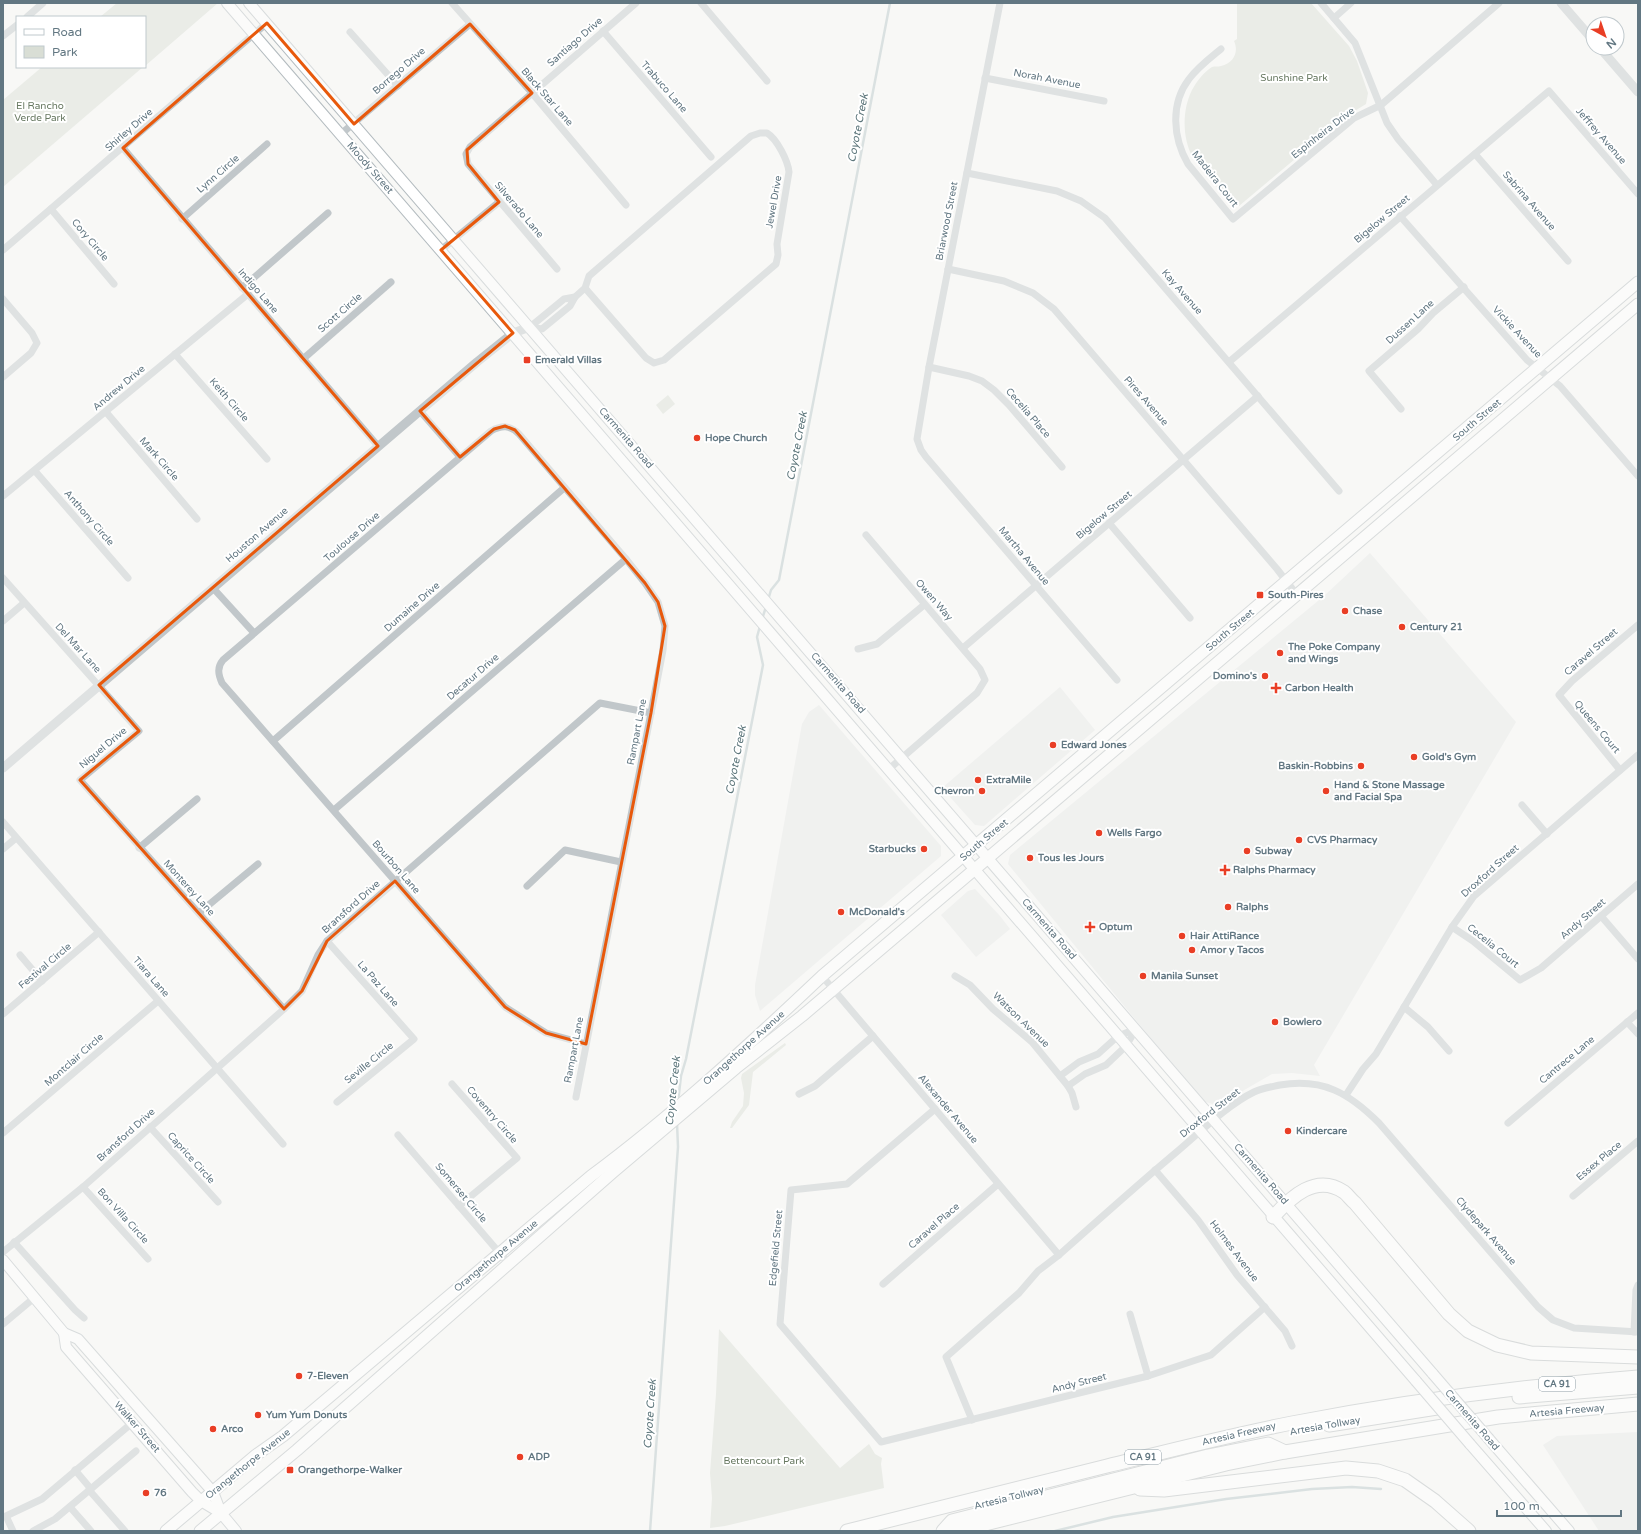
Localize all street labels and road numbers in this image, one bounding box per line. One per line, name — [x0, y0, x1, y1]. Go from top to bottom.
street label: Santiago Drive — [545, 15, 605, 69]
street label: Borrego Drive — [370, 45, 428, 97]
street label: Trabuco Lane — [638, 59, 690, 116]
street label: Black Star Lane — [518, 65, 576, 129]
street label: Norah Avenue — [1013, 67, 1082, 91]
street label: Espinheira Drive — [1289, 104, 1357, 161]
street label: Jeffrey Avenue — [1573, 105, 1629, 167]
street label: Shirley Drive — [103, 106, 156, 154]
street label: Moody Street — [344, 140, 396, 196]
street label: Madeira Court — [1189, 148, 1241, 210]
street label: Lynn Circle — [194, 152, 242, 196]
street label: Sabrina Avenue — [1500, 169, 1558, 233]
street label: Jewel Drive — [763, 174, 785, 229]
street label: Silverado Lane — [492, 180, 546, 241]
street label: Briarwood Street — [933, 180, 961, 261]
street label: Bigelow Street — [1352, 192, 1412, 246]
street label: Cory Circle — [69, 217, 111, 264]
street label: Indigo Lane — [235, 266, 281, 316]
street label: Kay Avenue — [1159, 267, 1205, 317]
street label: Scott Circle — [316, 290, 365, 335]
street label: Dussen Lane — [1383, 297, 1437, 347]
street label: Vickie Avenue — [1490, 304, 1544, 361]
street label: Andrew Drive — [91, 363, 148, 413]
street label: Pires Avenue — [1121, 374, 1171, 428]
street label: Keith Circle — [207, 376, 251, 425]
street label: Cecelia Place — [1003, 386, 1053, 441]
street label: South Street — [1450, 396, 1504, 444]
street label: Carmenita Road — [596, 405, 656, 471]
street label: Mark Circle — [137, 435, 181, 483]
street label: Anthony Circle — [62, 488, 117, 549]
street label: Bigelow Street — [1074, 488, 1134, 542]
street label: Houston Avenue — [223, 504, 291, 565]
street label: Toulouse Drive — [322, 509, 383, 564]
street label: Martha Avenue — [996, 524, 1052, 588]
street label: Owen Way — [913, 577, 956, 624]
street label: Dumaine Drive — [382, 579, 443, 634]
street label: South Street — [1203, 606, 1257, 654]
street label: Del Mar Lane — [52, 621, 104, 676]
street label: Caravel Street — [1562, 626, 1620, 678]
street label: Carmenita Road — [808, 650, 868, 716]
street label: Decatur Drive — [445, 651, 502, 703]
street label: Rampart Lane — [625, 698, 649, 766]
street label: Queens Court — [1571, 698, 1623, 756]
street label: Niguel Drive — [77, 724, 129, 771]
street label: South Street — [957, 816, 1011, 864]
street label: Bourbon Lane — [369, 838, 423, 897]
street label: Droxford Street — [1459, 842, 1521, 900]
street label: Monterey Lane — [161, 857, 218, 919]
street label: Bransford Drive — [319, 878, 383, 936]
street label: Carmenita Road — [1019, 896, 1079, 962]
street label: Andy Street — [1558, 896, 1608, 942]
street label: Cecelia Court — [1465, 921, 1521, 971]
street label: Festival Circle — [16, 940, 74, 991]
street label: Tiara Lane — [130, 954, 172, 1000]
street label: La Paz Lane — [355, 959, 401, 1010]
street label: Watson Avenue — [990, 990, 1052, 1050]
street label: Orangethorpe Avenue — [701, 1008, 788, 1088]
street label: Rampart Lane — [562, 1016, 586, 1084]
street label: Montclair Circle — [42, 1031, 106, 1089]
street label: Cantrece Lane — [1537, 1033, 1597, 1087]
street label: Seville Circle — [342, 1039, 396, 1086]
street label: Alexander Avenue — [916, 1072, 981, 1146]
street label: Coventry Circle — [464, 1084, 520, 1146]
street label: Droxford Street — [1177, 1086, 1243, 1140]
street label: Bransford Drive — [94, 1106, 158, 1164]
street label: Caprice Circle — [165, 1130, 218, 1187]
street label: Essex Place — [1574, 1138, 1624, 1183]
street label: Carmenita Road — [1231, 1141, 1291, 1207]
street label: Somerset Circle — [432, 1161, 490, 1226]
street label: Bon Villa Circle — [95, 1186, 151, 1247]
street label: Clydepark Avenue — [1453, 1194, 1519, 1268]
street label: Caravel Place — [906, 1200, 962, 1251]
street label: Edgefield Street — [767, 1209, 785, 1287]
street label: Orangethorpe Avenue — [452, 1217, 541, 1295]
street label: Holmes Avenue — [1207, 1218, 1261, 1284]
street label: Andy Street — [1050, 1370, 1108, 1396]
road number: CA 91 — [1539, 1377, 1575, 1391]
street label: Carmenita Road — [1442, 1387, 1502, 1453]
street label: Walker Street — [112, 1399, 163, 1455]
street label: Artesia Freeway — [1529, 1402, 1606, 1420]
street label: Artesia Tollway — [1289, 1414, 1362, 1438]
street label: Artesia Freeway — [1201, 1420, 1278, 1448]
street label: Orangethorpe Avenue — [203, 1426, 293, 1502]
road number: CA 91 — [1125, 1450, 1161, 1464]
street label: Artesia Tollway — [973, 1483, 1046, 1512]

